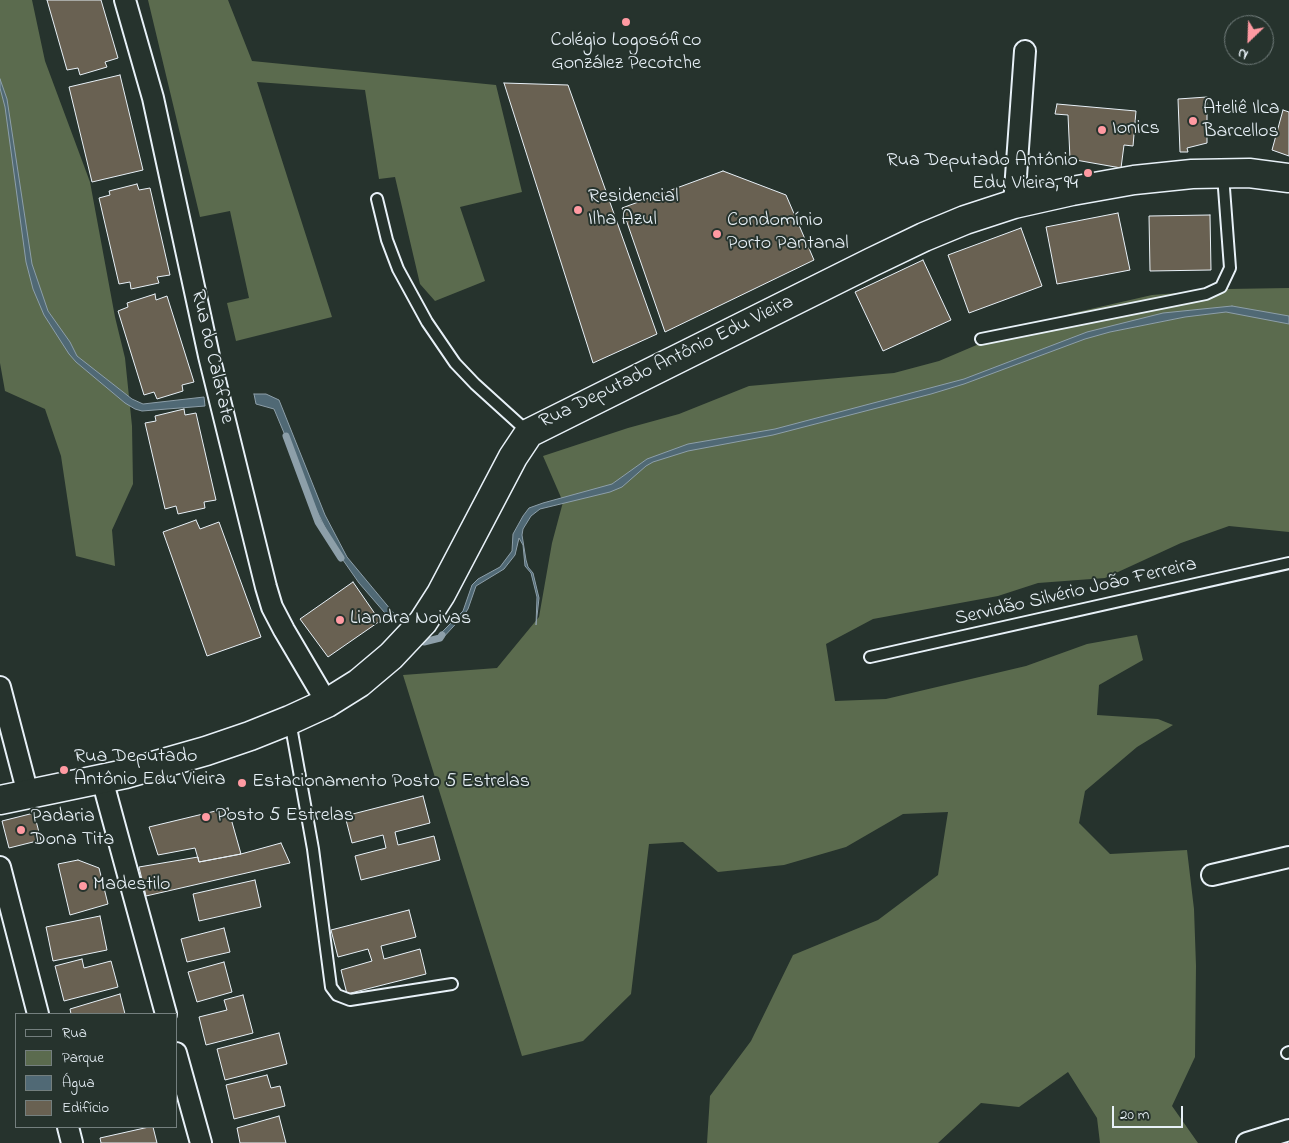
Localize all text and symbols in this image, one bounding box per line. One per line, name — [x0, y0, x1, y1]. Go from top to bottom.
north arrow — [1224, 15, 1274, 65]
marker: Colégio Logosófico González Pecotche — [620, 16, 632, 28]
place label: Colégio Logosófico González Pecotche — [550, 30, 702, 77]
text: N — [1235, 42, 1252, 65]
place label: Ateliê Ilca Barcellos — [1203, 98, 1280, 145]
marker: Ateliê Ilca Barcellos — [1187, 115, 1199, 127]
place label: Ionics — [1112, 118, 1160, 142]
marker: Ionics — [1096, 124, 1108, 136]
place label: Rua Deputado Antônio Edu Vieira, 94 — [887, 150, 1078, 197]
marker: Rua Deputado Antônio Edu Vieira, 94 — [1082, 167, 1094, 179]
place label: Residencial Ilha Azul — [588, 186, 678, 233]
marker: Residencial Ilha Azul — [572, 204, 584, 216]
place label: Condomínio Porto Pantanal — [727, 210, 849, 257]
marker: Condomínio Porto Pantanal — [711, 228, 723, 240]
street label: Rua do Calafate — [184, 288, 238, 426]
street label: Rua Deputado Antônio Edu Vieira — [536, 291, 798, 435]
street label: Servidão Silvério João Ferreira — [953, 553, 1199, 633]
place label: Liandra Noivas — [350, 608, 471, 632]
marker: Liandra Noivas — [334, 614, 346, 626]
place label: Rua Deputado Antônio Edu Vieira — [74, 746, 225, 793]
marker: Rua Deputado Antônio Edu Vieira — [58, 764, 70, 776]
place label: Estacionamento Posto 5 Estrelas — [252, 771, 530, 795]
marker: Estacionamento Posto 5 Estrelas — [236, 777, 248, 789]
place label: Posto 5 Estrelas — [216, 805, 354, 829]
place label: Padaria Dona Tita — [31, 806, 114, 853]
marker: Posto 5 Estrelas — [200, 811, 212, 823]
marker: Padaria Dona Tita — [15, 824, 27, 836]
place label: Madestilo — [93, 874, 170, 898]
marker: Madestilo — [77, 880, 89, 892]
legend — [15, 1013, 178, 1128]
text: Rua — [62, 1022, 87, 1044]
text: Parque — [62, 1047, 104, 1069]
text: Água — [62, 1072, 95, 1094]
scale bar — [1114, 1096, 1185, 1128]
text: Edifício — [62, 1097, 109, 1119]
text: 20 m — [1120, 1104, 1149, 1126]

